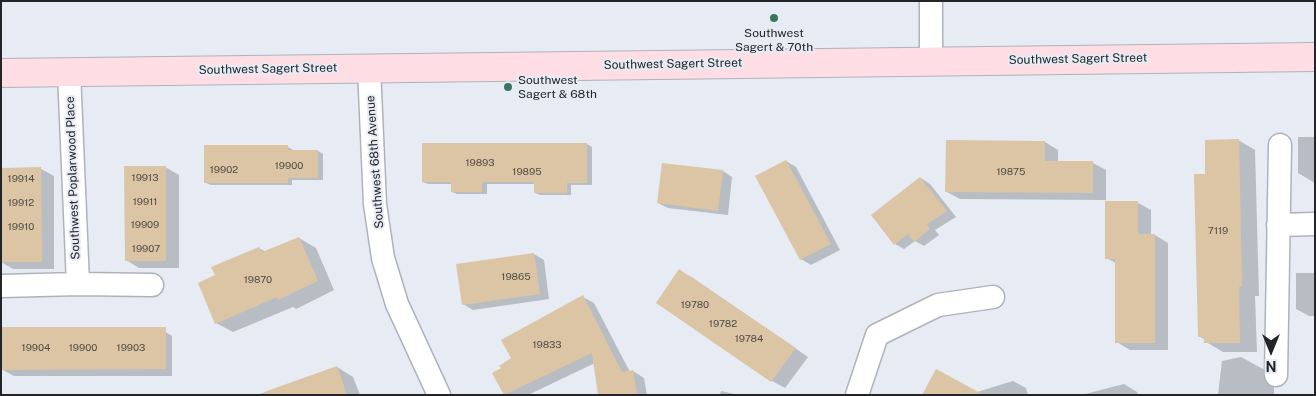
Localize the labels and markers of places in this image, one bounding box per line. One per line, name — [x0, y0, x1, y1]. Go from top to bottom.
marker: Southwest Sagert & 70th — [768, 12, 780, 24]
place label: Southwest Sagert & 70th — [735, 26, 813, 54]
place label: Southwest Sagert & 68th — [518, 73, 597, 101]
marker: Southwest Sagert & 68th — [502, 81, 514, 93]

